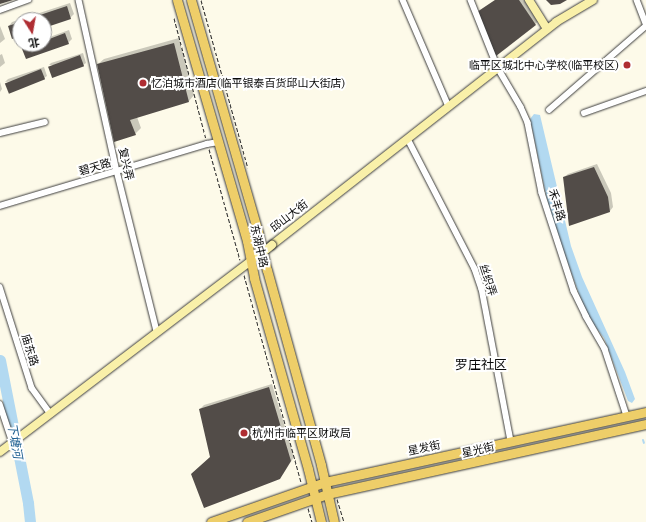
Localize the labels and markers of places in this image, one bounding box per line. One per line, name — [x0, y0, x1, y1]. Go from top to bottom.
place label: 临平区城北中心学校(临平校区) — [469, 58, 619, 72]
marker: 临平区城北中心学校(临平校区) — [622, 60, 632, 70]
place label: 忆泊城市酒店(临平银泰百货邱山大街店) — [151, 76, 345, 90]
marker: 忆泊城市酒店(临平银泰百货邱山大街店) — [138, 78, 148, 88]
place label: 杭州市临平区财政局 — [252, 426, 351, 440]
marker: 杭州市临平区财政局 — [239, 428, 249, 438]

